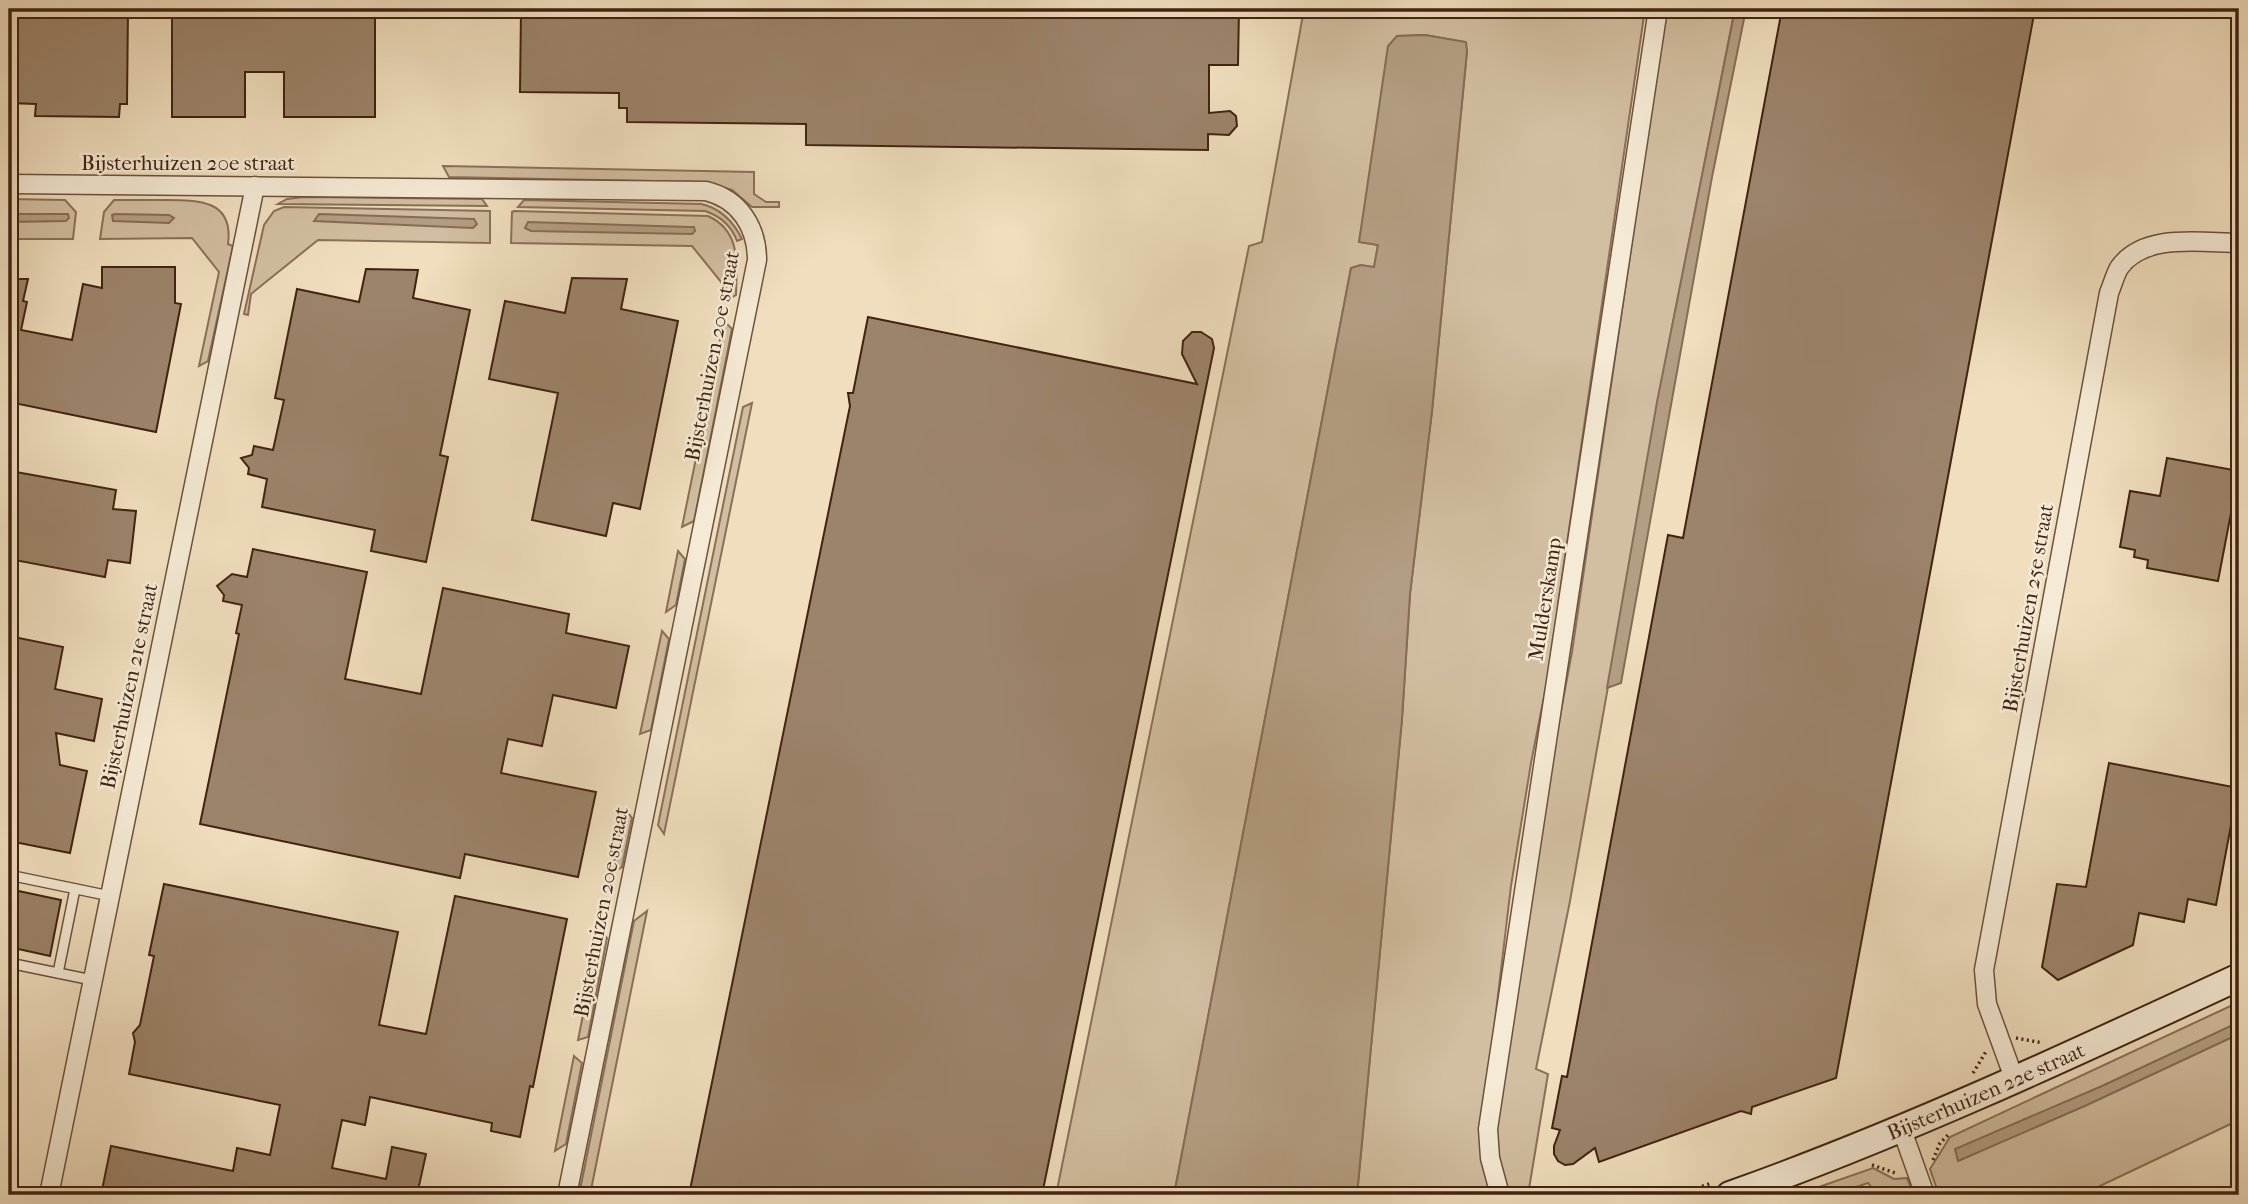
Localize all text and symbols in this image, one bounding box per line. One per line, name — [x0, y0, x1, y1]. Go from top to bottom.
street label: Bijsterhuizen 20e straat — [81, 151, 295, 175]
street label: Bijsterhuizen 20e straat — [680, 248, 744, 463]
street label: Bijsterhuizen 25e straat — [1998, 501, 2058, 714]
street label: Mulderskamp — [1523, 536, 1567, 662]
street label: Bijsterhuizen 21e straat — [95, 580, 163, 791]
street label: Bijsterhuizen 20e straat — [569, 804, 633, 1019]
street label: Bijsterhuizen 22e straat — [1883, 1038, 2089, 1145]

